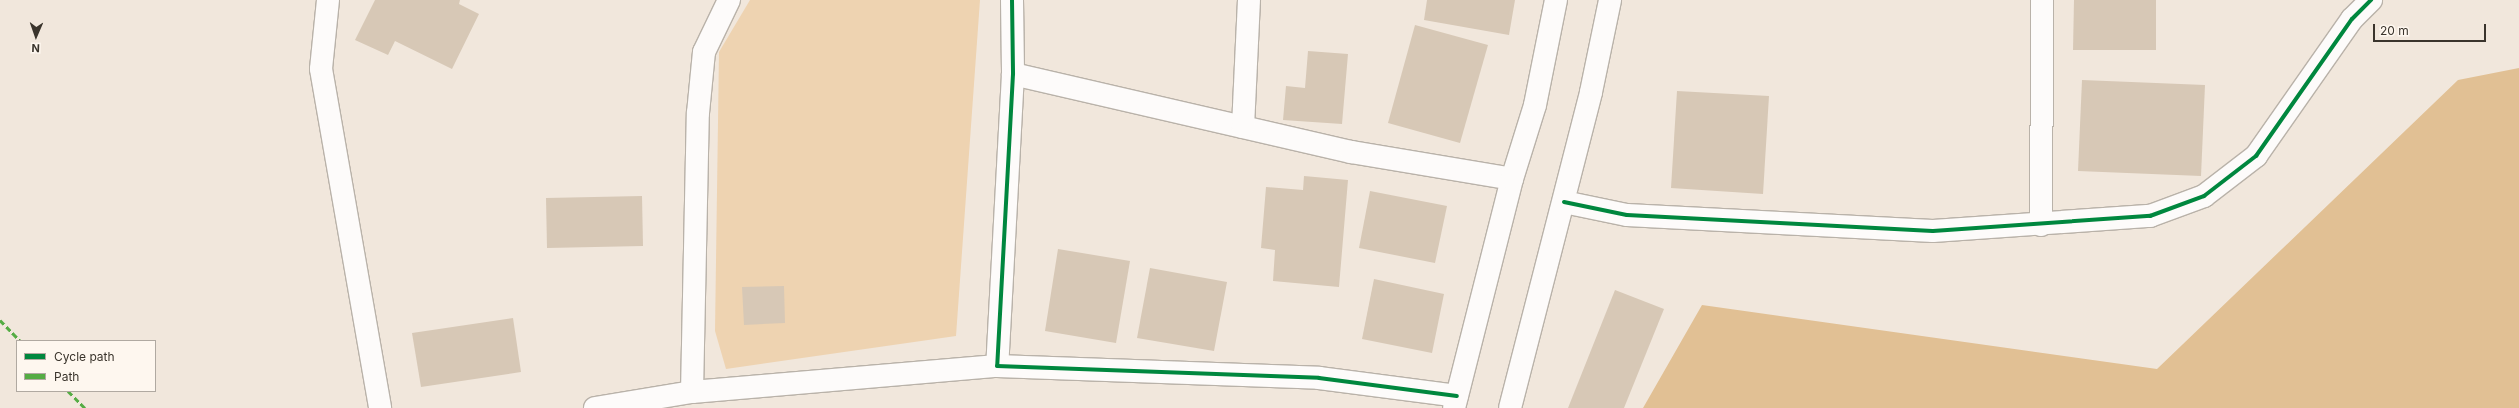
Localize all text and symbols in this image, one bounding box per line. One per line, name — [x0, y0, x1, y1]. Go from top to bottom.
north arrow — [16, 16, 56, 56]
scale bar — [2375, 16, 2488, 42]
text: 20 m — [2380, 23, 2409, 38]
text: N — [31, 41, 40, 55]
legend — [16, 340, 156, 392]
text: Cycle path — [54, 349, 115, 364]
text: Path — [54, 369, 79, 384]

